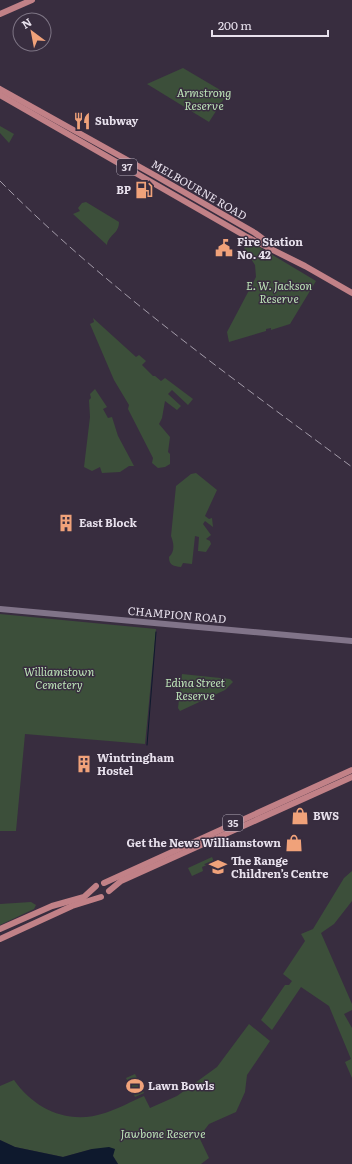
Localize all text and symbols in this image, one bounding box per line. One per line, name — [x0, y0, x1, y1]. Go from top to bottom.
north arrow — [12, 12, 52, 52]
scale bar — [212, 12, 328, 38]
text: N — [18, 13, 34, 32]
text: 200 m — [218, 16, 252, 34]
park label: Armstrong Reserve — [177, 84, 231, 113]
restaurant icon: Subway — [72, 111, 92, 131]
place label: Subway — [95, 112, 138, 128]
street label: MELBOURNE ROAD — [149, 155, 250, 223]
road number: 37 — [117, 159, 137, 175]
fuel station icon: BP — [134, 180, 154, 200]
place label: BP — [116, 181, 131, 197]
place label: Fire Station No. 42 — [237, 233, 303, 262]
public building icon: Fire Station No. 42 — [214, 238, 234, 258]
park label: E. W. Jackson Reserve — [246, 277, 313, 306]
building icon: East Block — [56, 513, 76, 533]
place label: East Block — [79, 514, 137, 530]
street label: CHAMPION ROAD — [127, 602, 227, 626]
park label: Williamstown Cemetery — [24, 663, 95, 692]
park label: Edina Street Reserve — [165, 674, 226, 703]
place label: Wintringham Hostel — [97, 749, 174, 778]
building icon: Wintringham Hostel — [74, 754, 94, 774]
shop icon: BWS — [290, 806, 310, 826]
place label: BWS — [313, 807, 339, 823]
road number: 35 — [223, 815, 243, 831]
shop icon: Get the News Williamstown — [284, 833, 304, 853]
place label: Get the News Williamstown — [127, 834, 281, 850]
place label: The Range Children’s Centre — [231, 852, 329, 881]
school or university icon: The Range Children’s Centre — [208, 857, 228, 877]
sports icon: Lawn Bowls — [125, 1076, 145, 1096]
place label: Lawn Bowls — [148, 1077, 215, 1093]
park label: Jawbone Reserve — [121, 1125, 206, 1141]

